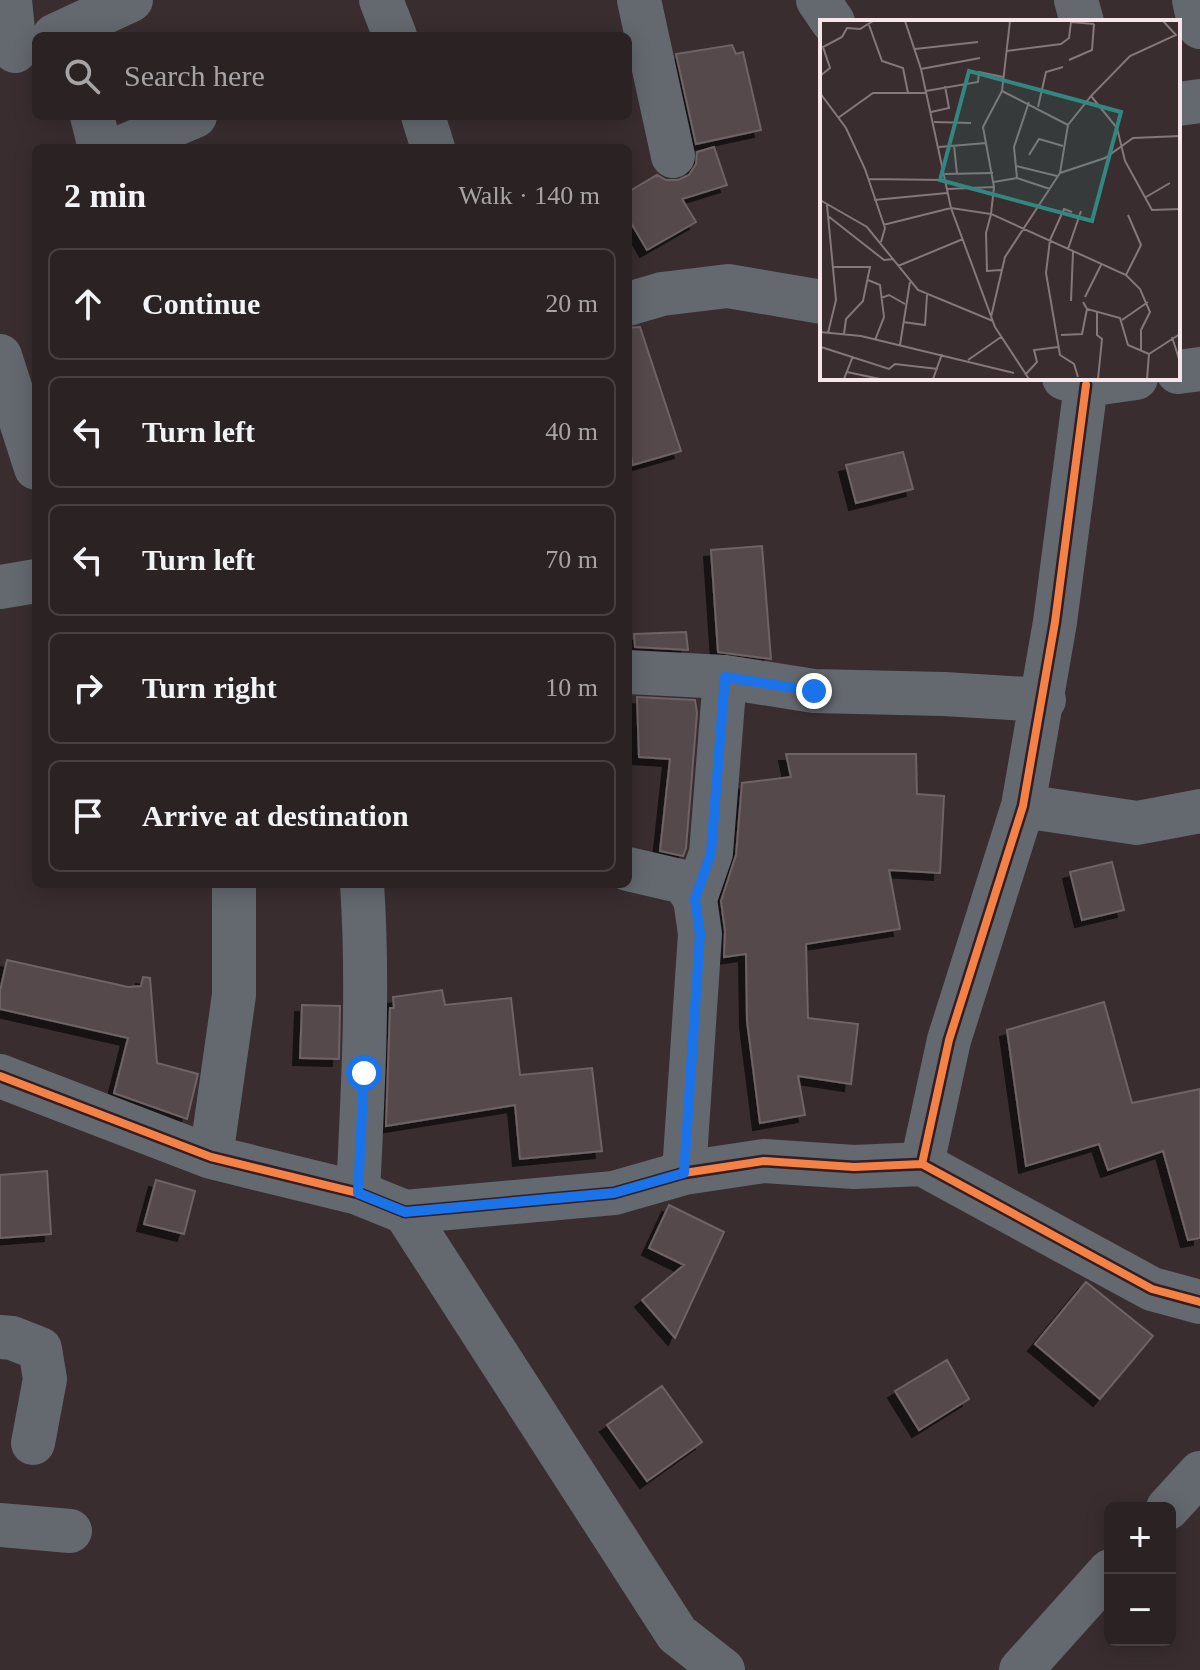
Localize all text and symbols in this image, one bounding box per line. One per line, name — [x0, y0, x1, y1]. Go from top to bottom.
inset map — [820, 20, 1180, 380]
search box — [32, 32, 632, 120]
icon: search — [60, 54, 104, 98]
text: Search here — [124, 59, 265, 92]
text: 2 min — [64, 177, 146, 214]
text: Walk · 140 m — [458, 181, 600, 210]
icon: ahead — [66, 282, 110, 326]
text: Continue — [142, 287, 260, 320]
text: 20 m — [545, 289, 598, 318]
icon: left — [66, 410, 110, 454]
text: Turn left — [142, 415, 255, 448]
text: 40 m — [545, 417, 598, 446]
icon: left — [66, 538, 110, 582]
text: Turn left — [142, 543, 255, 576]
text: 70 m — [545, 545, 598, 574]
icon: right — [66, 666, 110, 710]
text: Turn right — [142, 671, 277, 704]
text: 10 m — [545, 673, 598, 702]
route end — [796, 673, 832, 709]
icon: arrive — [66, 794, 110, 838]
text: Arrive at destination — [142, 799, 409, 832]
route start — [346, 1055, 382, 1091]
map controls — [1104, 1502, 1176, 1646]
button: + — [1104, 1502, 1176, 1574]
button: − — [1104, 1574, 1176, 1646]

